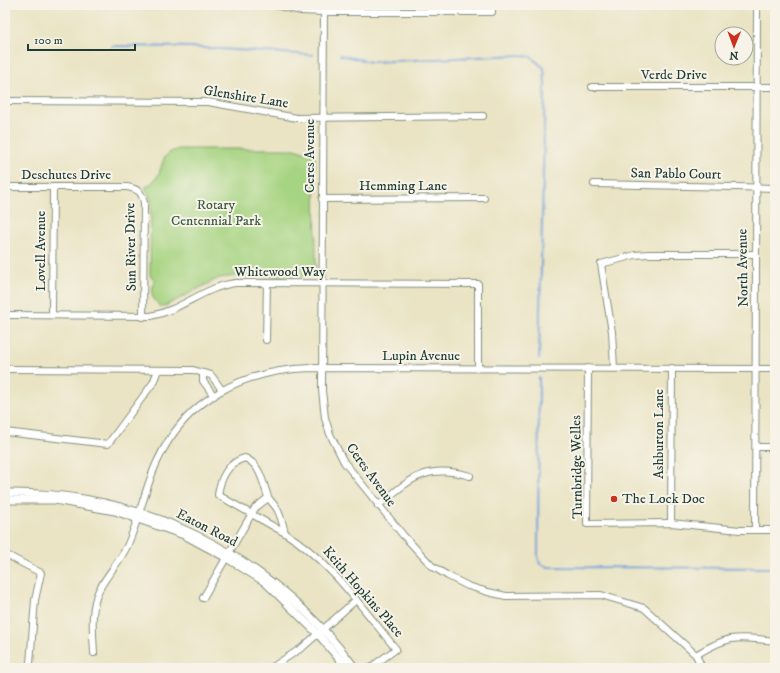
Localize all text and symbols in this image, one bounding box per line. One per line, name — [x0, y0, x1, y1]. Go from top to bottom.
scale bar — [28, 26, 135, 52]
north arrow — [714, 26, 754, 66]
text: 100 m — [34, 33, 63, 48]
text: N — [729, 48, 738, 62]
street label: Verde Drive — [640, 66, 707, 84]
street label: Glenshire Lane — [202, 81, 290, 113]
street label: Ceres Avenue — [301, 119, 319, 193]
street label: San Pablo Court — [630, 164, 722, 184]
street label: Deschutes Drive — [21, 166, 111, 184]
street label: Hemming Lane — [359, 177, 447, 195]
park label: Rotary Centennial Park — [171, 196, 261, 230]
street label: Sun River Drive — [121, 202, 141, 291]
street label: Lovell Avenue — [32, 211, 50, 291]
street label: North Avenue — [733, 228, 753, 307]
street label: Whitewood Way — [233, 263, 326, 281]
street label: Lupin Avenue — [382, 347, 460, 365]
street label: Ashburton Lane — [650, 389, 668, 479]
street label: Turnbridge Welles — [567, 415, 587, 519]
street label: Ceres Avenue — [342, 440, 400, 510]
place label: The Lock Doc — [622, 490, 705, 508]
marker: The Lock Doc — [609, 494, 619, 504]
street label: Eaton Road — [173, 505, 241, 551]
street label: Keith Hopkins Place — [319, 543, 408, 641]

